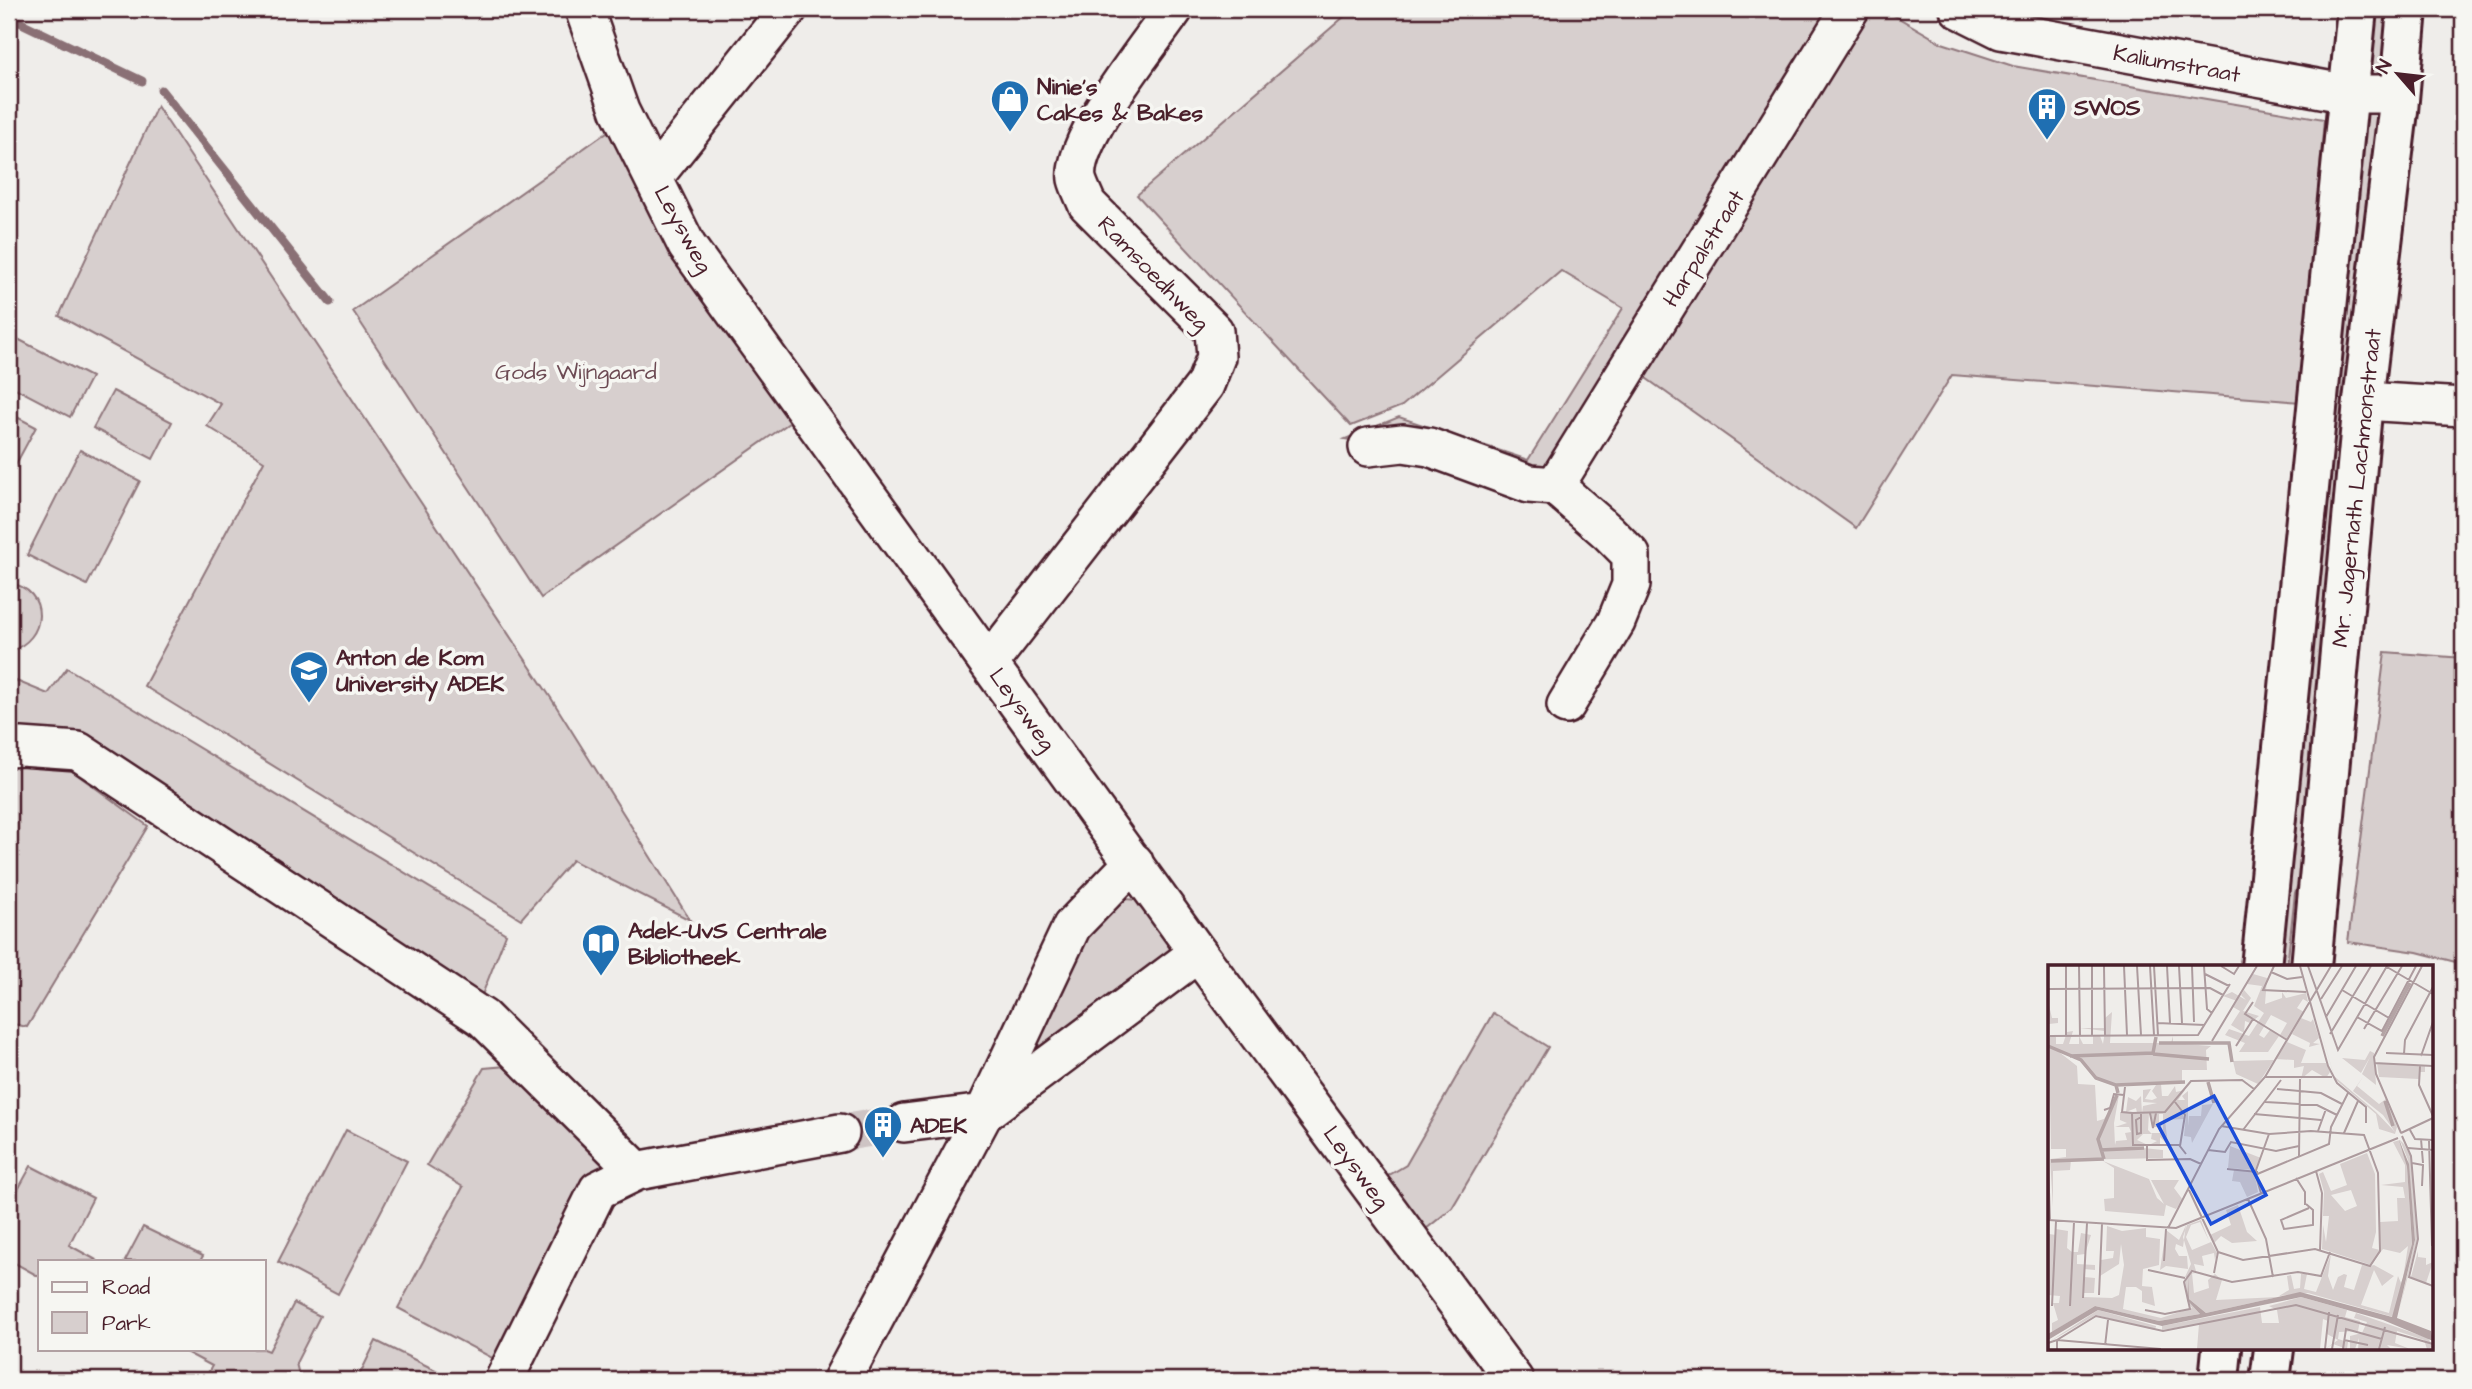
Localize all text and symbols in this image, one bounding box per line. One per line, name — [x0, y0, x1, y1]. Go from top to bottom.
street label: Kaliumstraat — [2111, 37, 2244, 91]
north arrow — [2364, 38, 2434, 108]
text: N — [2370, 55, 2399, 78]
place label: Ninie's Cakes & Bakes — [1037, 71, 1204, 129]
shop icon: Ninie's Cakes & Bakes — [989, 78, 1031, 133]
building icon: SWOS — [2026, 86, 2068, 141]
place label: SWOS — [2073, 92, 2141, 124]
street label: Leysweg — [645, 180, 720, 280]
street label: Harpalstraat — [1655, 183, 1753, 313]
street label: Ramsoedhweg — [1089, 209, 1217, 339]
street label: Mr. Jagernath Lachmonstraat — [2324, 326, 2391, 649]
park label: Gods Wijngaard — [495, 356, 657, 389]
place label: Anton de Kom University ADEK — [336, 642, 505, 702]
school or university icon: Anton de Kom University ADEK — [288, 649, 330, 704]
street label: Leysweg — [980, 662, 1063, 758]
place label: Adek-UvS Centrale Bibliotheek — [628, 915, 828, 973]
library icon: Adek-UvS Centrale Bibliotheek — [580, 922, 622, 977]
inset map — [2048, 965, 2434, 1350]
building icon: ADEK — [862, 1104, 904, 1159]
place label: ADEK — [910, 1110, 968, 1142]
street label: Leysweg — [1314, 1120, 1397, 1216]
legend — [38, 1260, 266, 1350]
text: Road — [102, 1273, 150, 1302]
text: Park — [102, 1309, 151, 1338]

